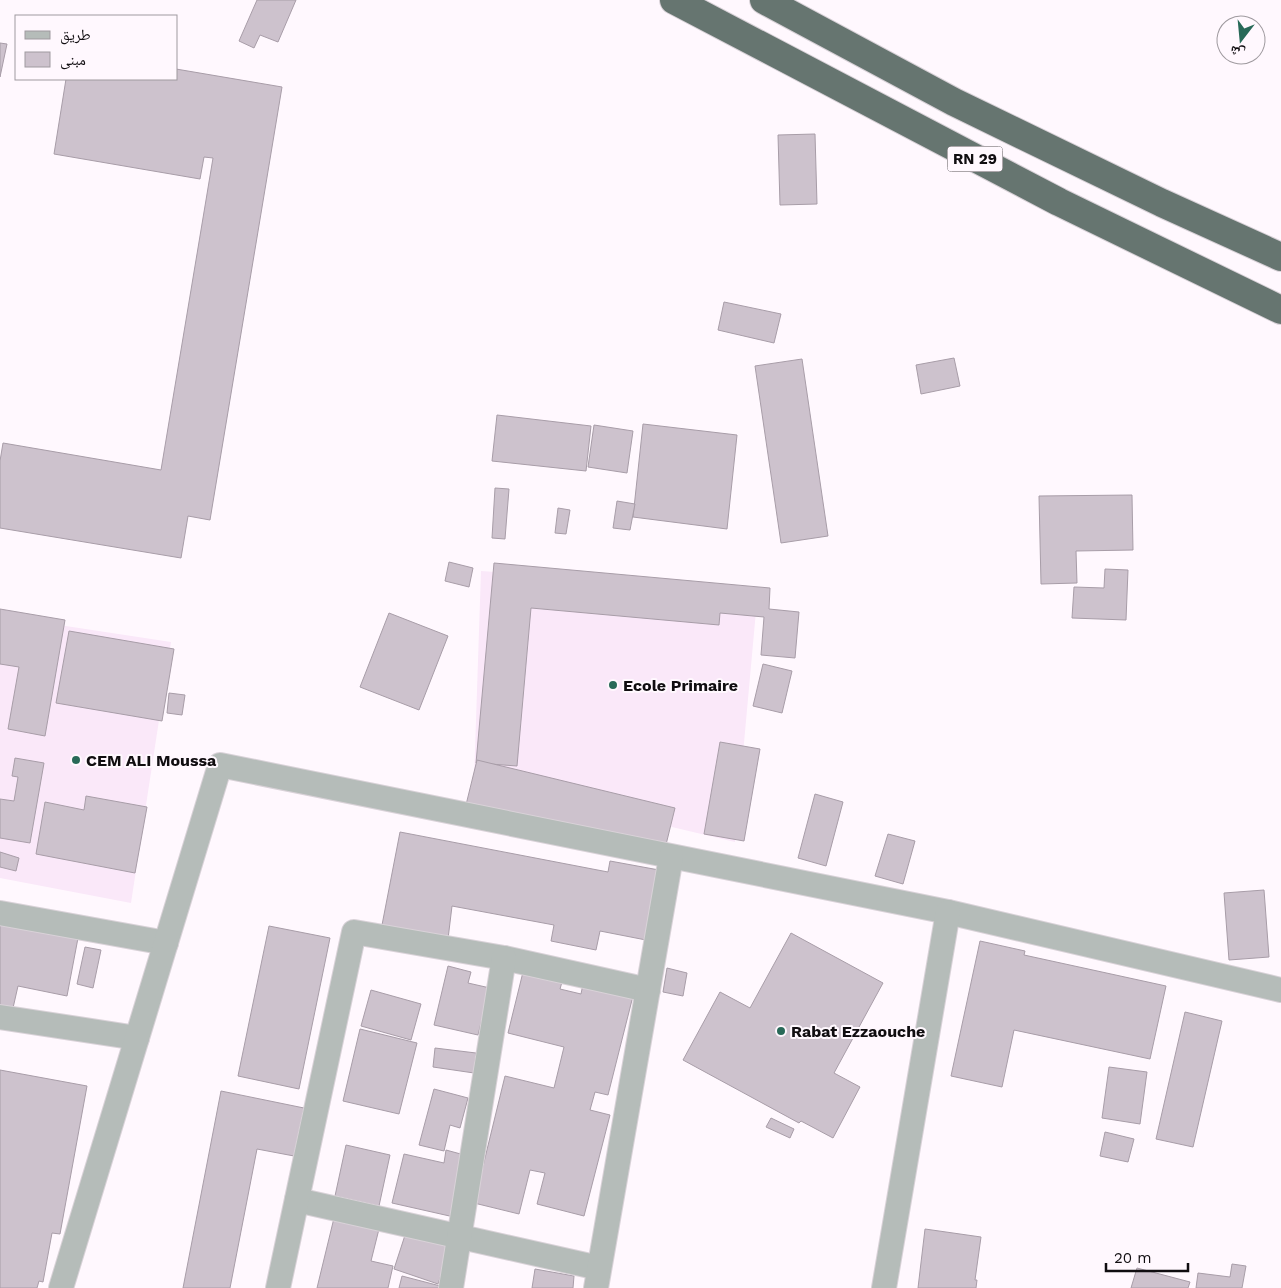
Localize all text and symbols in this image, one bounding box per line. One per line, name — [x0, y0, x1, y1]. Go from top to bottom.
legend — [15, 15, 178, 80]
north arrow — [1216, 15, 1266, 65]
text: طريق — [60, 26, 91, 45]
text: ش — [1228, 42, 1247, 62]
text: مبنى — [60, 51, 86, 70]
road number: RN 29 — [948, 146, 1002, 172]
place label: Ecole Primaire — [623, 676, 738, 695]
marker: Ecole Primaire — [607, 679, 619, 691]
place label: CEM ALI Moussa — [86, 751, 217, 770]
marker: CEM ALI Moussa — [70, 754, 82, 766]
place label: Rabat Ezzaouche — [791, 1022, 925, 1041]
marker: Rabat Ezzaouche — [775, 1025, 787, 1037]
scale bar — [1106, 1240, 1188, 1272]
text: 20 m — [1114, 1249, 1152, 1267]

